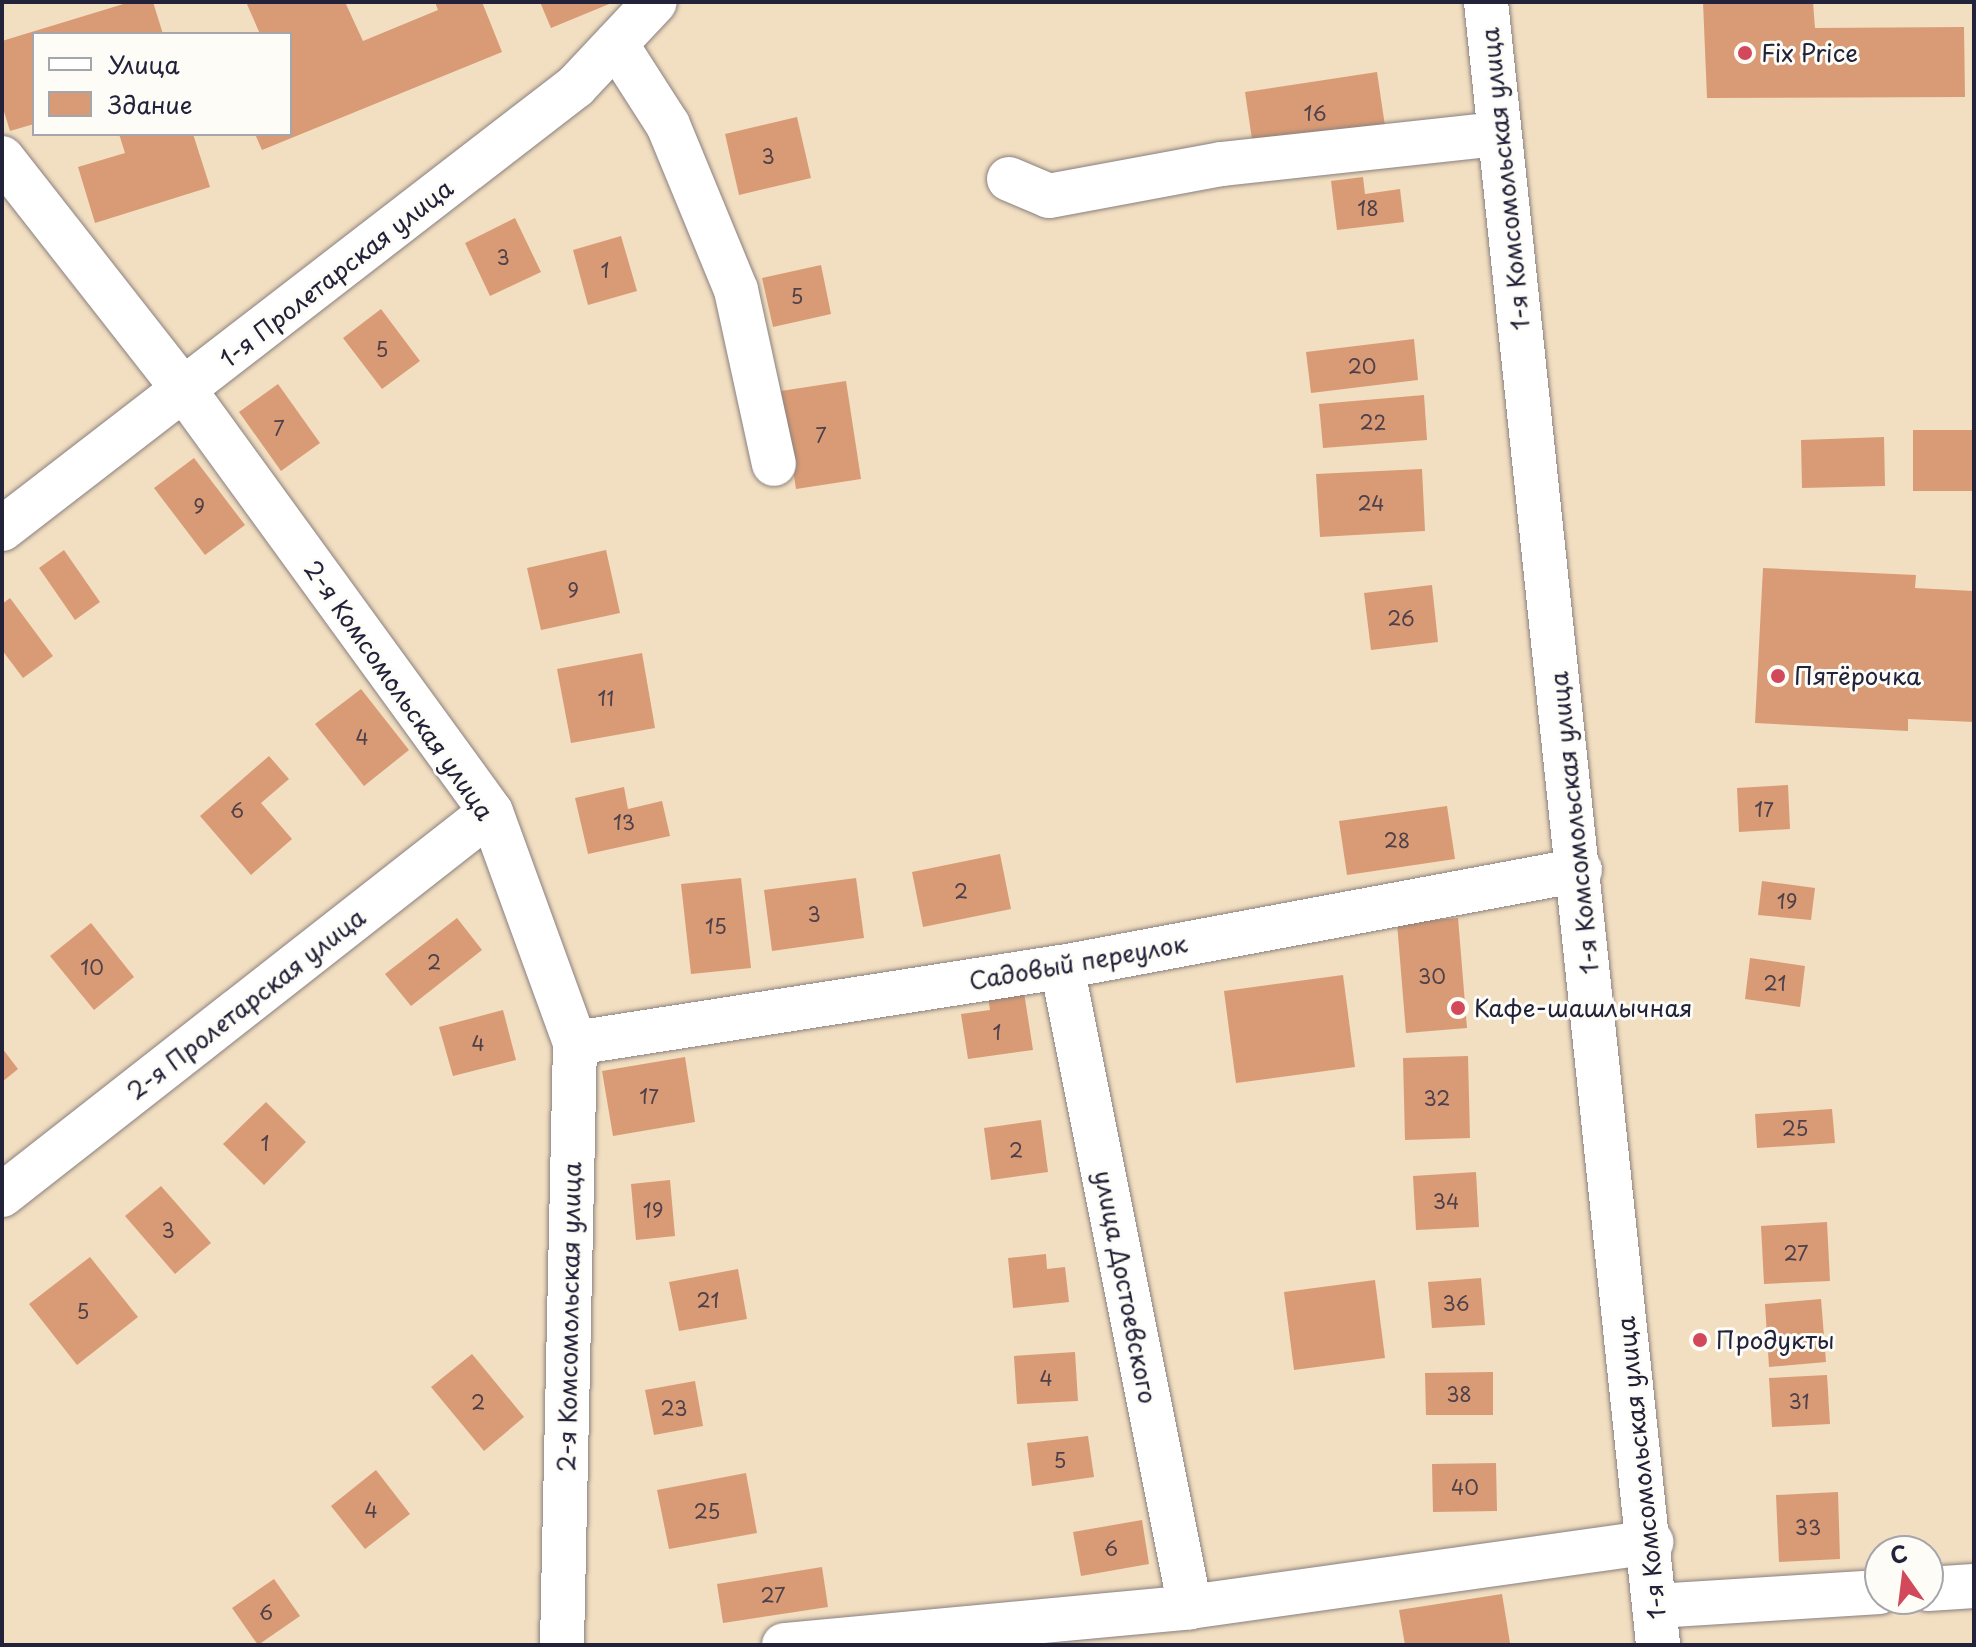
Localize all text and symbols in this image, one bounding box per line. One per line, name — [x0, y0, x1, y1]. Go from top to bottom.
street label: 1-я Комсомольская улица — [1475, 25, 1535, 333]
legend — [32, 32, 292, 136]
place label: Fix Price — [1761, 39, 1858, 67]
marker: Fix Price — [1736, 44, 1754, 62]
text: Улица — [108, 46, 180, 82]
text: Здание — [108, 86, 193, 122]
house number: 16 — [1304, 101, 1326, 125]
house number: 3 — [761, 144, 775, 168]
street label: 1-я Пролетарская улица — [213, 173, 459, 373]
house number: 18 — [1357, 196, 1379, 220]
house number: 3 — [496, 245, 510, 269]
house number: 1 — [601, 258, 609, 282]
house number: 5 — [791, 284, 803, 308]
house number: 5 — [376, 337, 388, 361]
house number: 20 — [1348, 354, 1376, 378]
house number: 22 — [1360, 410, 1386, 434]
house number: 7 — [273, 416, 285, 440]
house number: 7 — [815, 423, 827, 447]
house number: 24 — [1358, 491, 1384, 515]
house number: 9 — [193, 494, 205, 518]
street label: 2-я Комсомольская улица — [298, 554, 500, 826]
house number: 9 — [567, 578, 579, 602]
house number: 26 — [1387, 606, 1415, 630]
place label: Пятёрочка — [1794, 662, 1921, 690]
marker: Пятёрочка — [1769, 667, 1787, 685]
street label: 1-я Комсомольская улица — [1544, 669, 1604, 977]
house number: 11 — [598, 686, 614, 710]
house number: 4 — [355, 725, 369, 749]
house number: 17 — [1754, 797, 1774, 821]
house number: 6 — [230, 798, 244, 822]
house number: 13 — [613, 810, 635, 834]
house number: 28 — [1384, 828, 1410, 852]
house number: 2 — [954, 879, 968, 903]
house number: 19 — [1777, 889, 1797, 913]
street label: 2-я Пролетарская улица — [121, 902, 371, 1106]
house number: 3 — [807, 902, 821, 926]
house number: 15 — [705, 914, 727, 938]
street label: Садовый переулок — [967, 929, 1189, 995]
house number: 2 — [427, 950, 441, 974]
house number: 10 — [80, 955, 104, 979]
house number: 30 — [1418, 964, 1446, 988]
house number: 21 — [1763, 971, 1787, 995]
place label: Кафе-шашлычная — [1474, 994, 1692, 1022]
marker: Кафе-шашлычная — [1449, 999, 1467, 1017]
house number: 1 — [993, 1020, 1001, 1044]
house number: 4 — [471, 1031, 485, 1055]
house number: 17 — [639, 1084, 659, 1108]
house number: 32 — [1424, 1086, 1450, 1110]
house number: 25 — [1782, 1116, 1808, 1140]
house number: 1 — [261, 1131, 269, 1155]
house number: 2 — [1009, 1138, 1023, 1162]
street label: 2-я Комсомольская улица — [552, 1160, 586, 1474]
street label: улица Достоевского — [1089, 1167, 1163, 1407]
house number: 34 — [1433, 1189, 1459, 1213]
house number: 19 — [643, 1198, 663, 1222]
house number: 3 — [161, 1218, 175, 1242]
house number: 27 — [1784, 1241, 1808, 1265]
house number: 21 — [696, 1288, 720, 1312]
house number: 36 — [1442, 1291, 1470, 1315]
house number: 5 — [77, 1299, 89, 1323]
street label: 1-я Комсомольская улица — [1611, 1314, 1671, 1622]
place label: Продукты — [1716, 1326, 1835, 1354]
marker: Продукты — [1691, 1331, 1709, 1349]
house number: 4 — [1039, 1366, 1053, 1390]
house number: 38 — [1446, 1382, 1472, 1406]
house number: 31 — [1789, 1389, 1809, 1413]
house number: 2 — [471, 1390, 485, 1414]
house number: 23 — [660, 1396, 688, 1420]
house number: 5 — [1054, 1448, 1066, 1472]
house number: 40 — [1451, 1475, 1479, 1499]
house number: 4 — [364, 1498, 378, 1522]
house number: 25 — [694, 1499, 720, 1523]
house number: 33 — [1795, 1515, 1821, 1539]
north arrow — [1864, 1535, 1944, 1615]
text: С — [1887, 1535, 1911, 1571]
house number: 6 — [1104, 1536, 1118, 1560]
house number: 27 — [761, 1583, 785, 1607]
house number: 6 — [259, 1600, 273, 1624]

